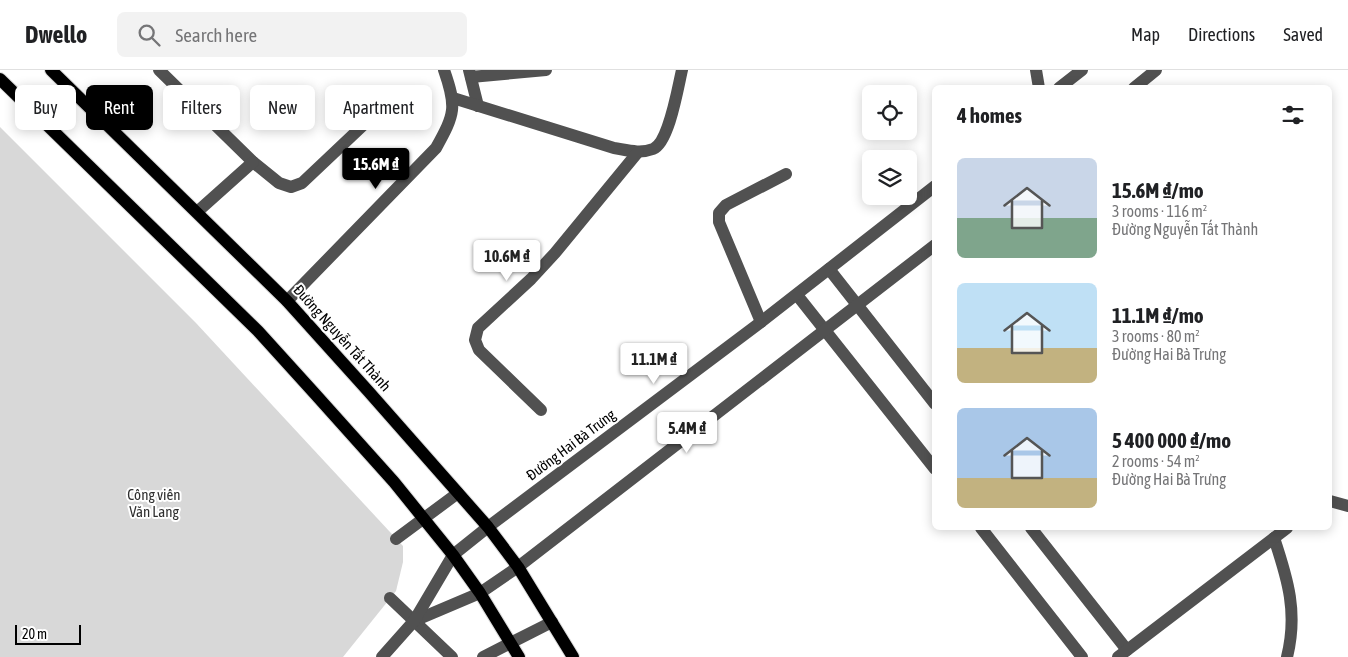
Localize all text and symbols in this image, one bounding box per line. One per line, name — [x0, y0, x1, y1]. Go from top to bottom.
search box — [117, 12, 467, 57]
text: Dwello — [25, 21, 87, 48]
icon: search — [135, 21, 163, 49]
text: Search here — [175, 24, 257, 46]
text: Map — [1131, 24, 1160, 45]
text: Directions — [1188, 24, 1255, 45]
text: Saved — [1283, 24, 1323, 45]
chip: Buy — [15, 85, 76, 130]
chip: Rent — [86, 85, 153, 130]
chip: Filters — [163, 85, 240, 130]
chip: New — [250, 85, 315, 130]
chip: Apartment — [325, 85, 432, 130]
map controls — [862, 85, 917, 205]
button: locate — [862, 85, 917, 140]
icon: filters — [1279, 101, 1307, 129]
text: 4 homes — [957, 103, 1022, 127]
pin: 15.6M ₫ — [330, 148, 422, 190]
button: layers — [862, 150, 917, 205]
text: 15.6M ₫ — [353, 155, 399, 173]
icon: home — [997, 178, 1057, 238]
text: 15.6M ₫/mo — [1112, 178, 1204, 202]
text: 3 rooms · 116 m² — [1112, 202, 1207, 220]
text: Đường Nguyễn Tất Thành — [1112, 220, 1258, 238]
pin: 10.6M ₫ — [461, 240, 553, 282]
text: 10.6M ₫ — [484, 247, 530, 265]
street label: Đường Nguyễn Tất Thành — [290, 281, 395, 394]
icon: home — [997, 303, 1057, 363]
text: 11.1M ₫/mo — [1112, 303, 1204, 327]
text: 3 rooms · 80 m² — [1112, 327, 1200, 345]
pin: 11.1M ₫ — [608, 342, 700, 385]
text: Đường Hai Bà Trưng — [1112, 345, 1226, 363]
text: 11.1M ₫ — [631, 350, 677, 368]
street label: Đường Hai Bà Trưng — [523, 405, 619, 484]
pin: 5.4M ₫ — [646, 412, 728, 454]
text: 5.4M ₫ — [668, 419, 706, 437]
icon: home — [997, 428, 1057, 488]
text: 5 400 000 ₫/mo — [1112, 428, 1231, 452]
text: 2 rooms · 54 m² — [1112, 452, 1200, 470]
text: Đường Hai Bà Trưng — [1112, 470, 1226, 488]
park label: Công viên Văn Lang — [127, 486, 181, 520]
scale bar — [15, 622, 81, 645]
text: 20 m — [22, 626, 47, 642]

